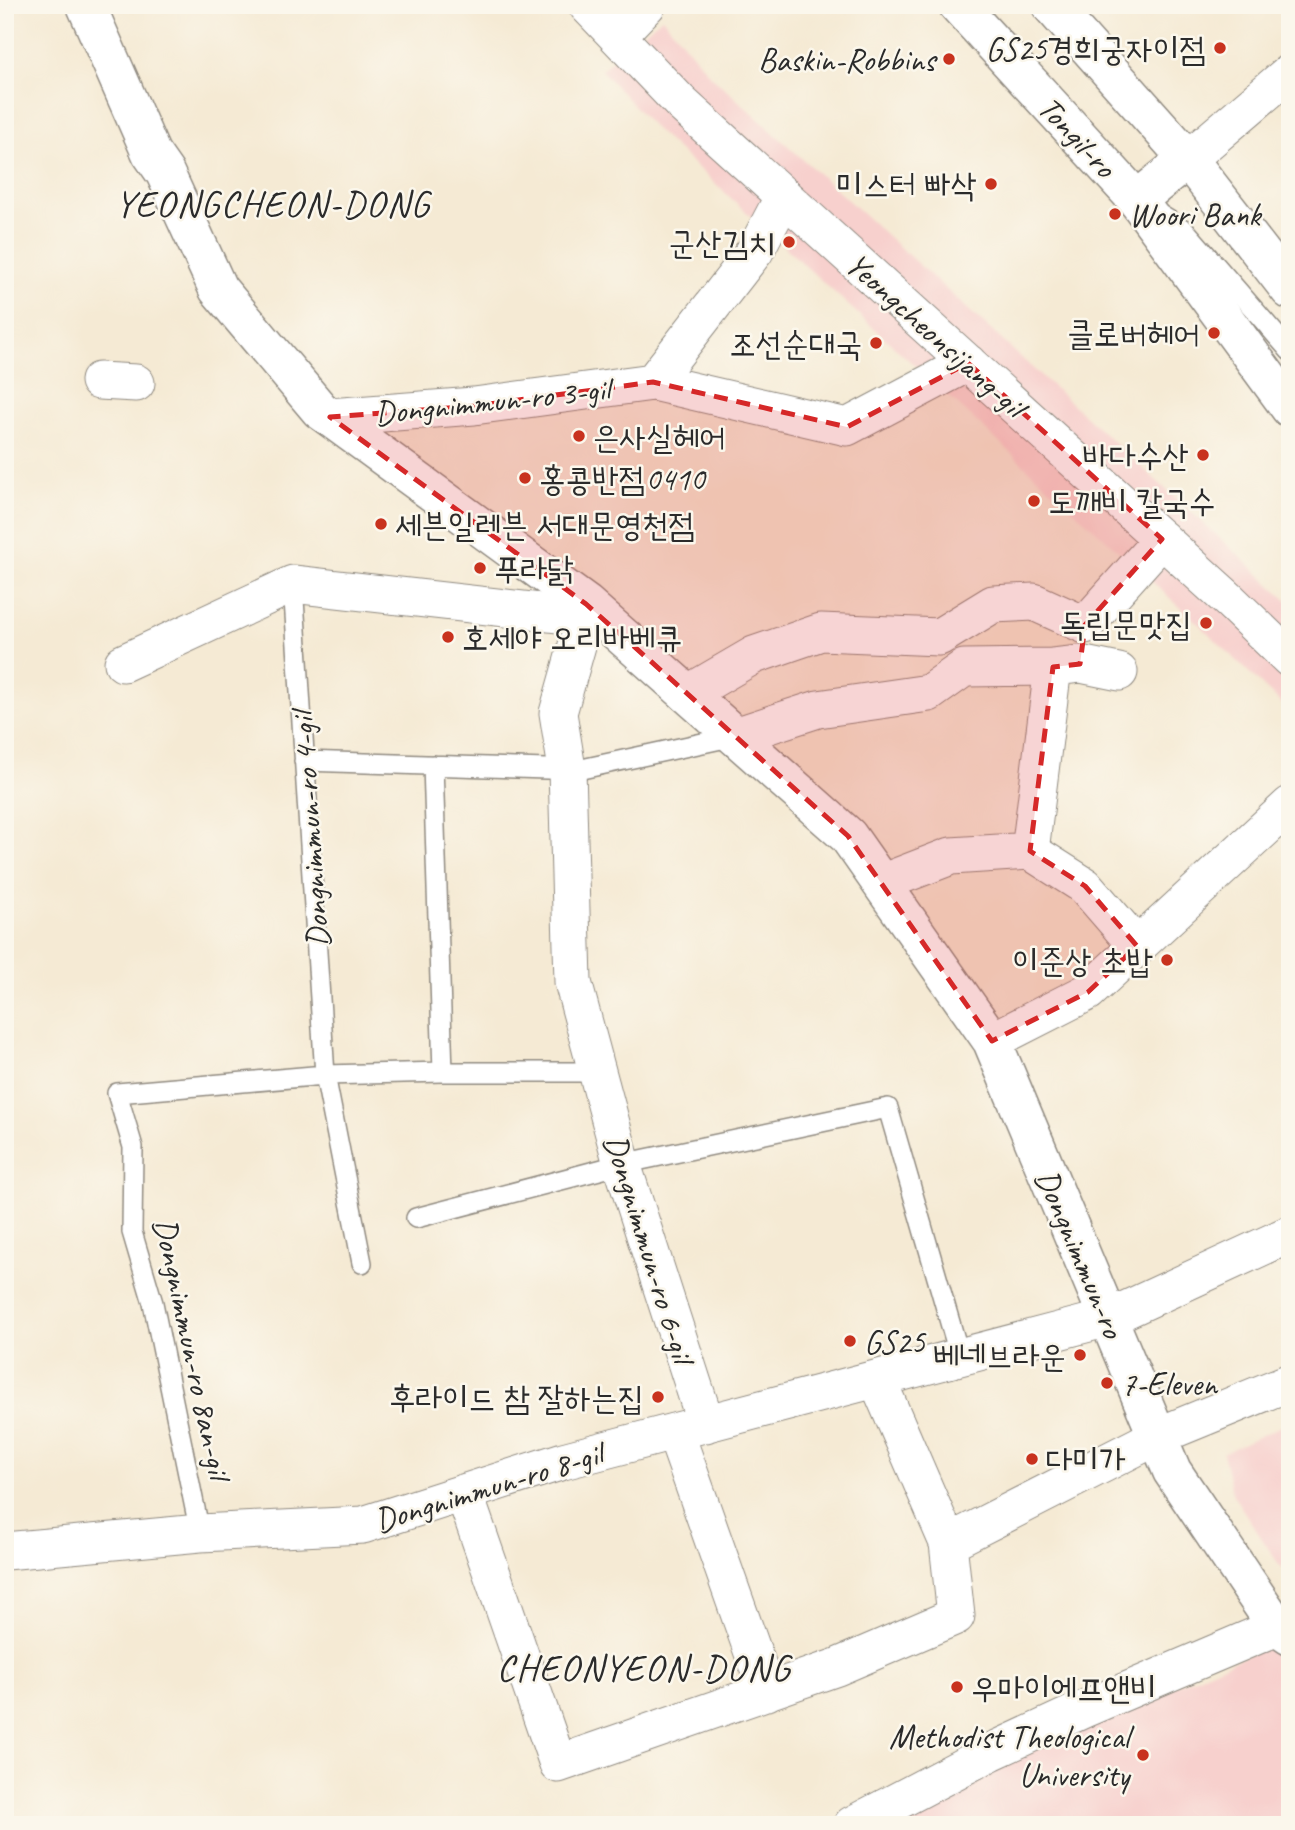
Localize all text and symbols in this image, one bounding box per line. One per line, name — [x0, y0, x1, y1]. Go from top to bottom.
place label: GS25경희궁자이점 — [986, 28, 1206, 70]
place label: Baskin-Robbins — [758, 39, 938, 81]
marker: GS25경희궁자이점 — [1212, 40, 1228, 56]
marker: Baskin-Robbins — [941, 51, 957, 67]
street label: Tongil-ro — [1029, 87, 1127, 188]
place label: 미스터 빠삭 — [836, 164, 977, 206]
marker: 미스터 빠삭 — [983, 176, 999, 192]
district label: YEONGCHEON-DONG — [115, 180, 433, 227]
place label: Woori Bank — [1129, 194, 1262, 236]
marker: Woori Bank — [1107, 206, 1123, 222]
place label: 군산김치 — [669, 222, 775, 264]
marker: 군산김치 — [781, 234, 797, 250]
street label: Yeongcheonsijang-gil — [837, 243, 1038, 430]
place label: 클로버헤어 — [1067, 313, 1200, 355]
place label: 조선순대국 — [729, 323, 862, 365]
marker: 클로버헤어 — [1206, 325, 1222, 341]
marker: 조선순대국 — [868, 335, 884, 351]
street label: Dongnimmun-ro 3-gil — [373, 367, 617, 434]
place label: 은사실헤어 — [593, 416, 726, 458]
marker: 은사실헤어 — [571, 428, 587, 444]
place label: 바다수산 — [1083, 435, 1189, 477]
marker: 바다수산 — [1195, 447, 1211, 463]
place label: 홍콩반점0410 — [539, 458, 707, 500]
marker: 홍콩반점0410 — [517, 470, 533, 486]
place label: 도깨비 칼국수 — [1048, 481, 1215, 523]
marker: 도깨비 칼국수 — [1026, 493, 1042, 509]
place label: 세븐일레븐 서대문영천점 — [395, 504, 695, 546]
marker: 세븐일레븐 서대문영천점 — [373, 516, 389, 532]
place label: 푸라닭 — [494, 548, 574, 590]
marker: 푸라닭 — [472, 560, 488, 576]
place label: 독립문맛집 — [1059, 603, 1192, 645]
marker: 독립문맛집 — [1198, 615, 1214, 631]
place label: 호세야 오리바베큐 — [462, 617, 682, 659]
marker: 호세야 오리바베큐 — [440, 629, 456, 645]
street label: Dongnimmun-ro 4-gil — [280, 705, 339, 949]
place label: 이준상 초밥 — [1012, 940, 1153, 982]
marker: 이준상 초밥 — [1159, 952, 1175, 968]
street label: Dongnimmun-ro 6-gil — [594, 1129, 705, 1372]
street label: Dongnimmun-ro — [1026, 1163, 1135, 1346]
street label: Dongnimmun-ro 8an-gil — [144, 1214, 241, 1488]
place label: GS25 — [864, 1321, 927, 1363]
marker: GS25 — [842, 1333, 858, 1349]
place label: 베네브라운 — [933, 1335, 1066, 1377]
marker: 베네브라운 — [1072, 1347, 1088, 1363]
place label: 7-Eleven — [1121, 1363, 1219, 1405]
marker: 7-Eleven — [1099, 1375, 1115, 1391]
place label: 후라이드 참 잘하는집 — [389, 1377, 644, 1419]
marker: 후라이드 참 잘하는집 — [650, 1389, 666, 1405]
street label: Dongnimmun-ro 8-gil — [369, 1431, 612, 1542]
place label: 다미가 — [1046, 1439, 1126, 1481]
marker: 다미가 — [1024, 1451, 1040, 1467]
district label: CHEONYEON-DONG — [497, 1644, 793, 1691]
place label: 우마이에프앤비 — [971, 1667, 1157, 1709]
marker: 우마이에프앤비 — [949, 1679, 965, 1695]
place label: Methodist Theological University — [889, 1716, 1134, 1796]
marker: Methodist Theological University — [1135, 1747, 1151, 1763]

